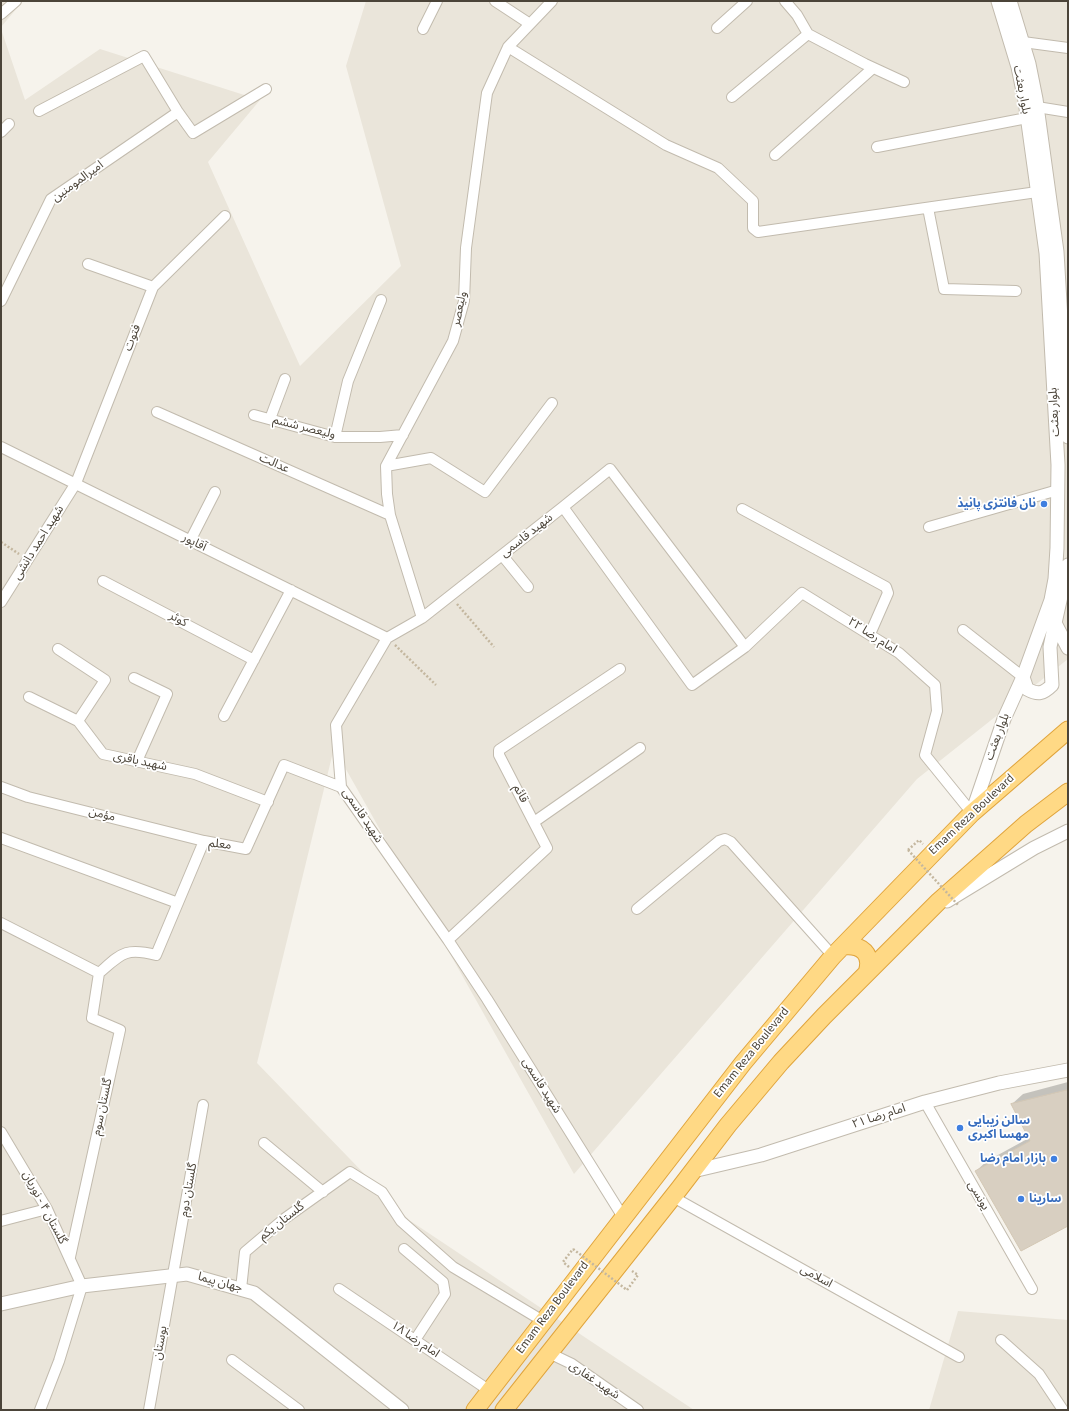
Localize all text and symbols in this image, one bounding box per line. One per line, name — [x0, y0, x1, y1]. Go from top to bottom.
street label: بلوار بعثت — [1009, 64, 1033, 116]
street label: اميرالمومنين — [49, 158, 107, 206]
street label: ولیعصر — [449, 290, 471, 328]
street label: فتوت — [121, 323, 145, 353]
street label: بلوار بعثت — [1047, 387, 1063, 437]
street label: ولیعصر ششم — [271, 413, 337, 443]
street label: عدالت — [257, 451, 291, 477]
place label: نان فانتزی پانیذ — [957, 497, 1036, 511]
marker: نان فانتزی پانیذ — [1039, 499, 1049, 509]
street label: شهید احمد دانشی — [10, 503, 68, 583]
street label: شهید قاسمی — [498, 511, 556, 561]
street label: آقاپور — [179, 531, 209, 555]
street label: کوثر — [166, 609, 190, 631]
street label: امام رضا ۲۲ — [845, 615, 899, 657]
street label: بلوار بعثت — [982, 711, 1014, 763]
street label: شهید باقری — [112, 749, 168, 775]
street label: Emam Reza Boulevard — [926, 772, 1018, 858]
street label: قائم — [509, 782, 531, 806]
street label: شهید قاسمی — [338, 786, 386, 846]
street label: مؤمن — [87, 805, 117, 825]
street label: معلم — [208, 837, 232, 853]
street label: Emam Reza Boulevard — [711, 1005, 793, 1101]
street label: شهید قاسمی — [518, 1056, 564, 1116]
street label: گلستان سوم — [90, 1077, 116, 1137]
street label: امام رضا ۲۱ — [850, 1102, 908, 1132]
place label: سالن زیبایی مهسا اکبری — [968, 1114, 1030, 1142]
marker: سالن زیبایی مهسا اکبری — [955, 1123, 965, 1133]
place label: بازار امام رضا — [980, 1152, 1046, 1166]
marker: بازار امام رضا — [1049, 1154, 1059, 1164]
street label: گلستان دوم — [177, 1162, 201, 1218]
street label: گلستان ۴ - نوریان — [19, 1169, 69, 1247]
street label: یونسی — [964, 1179, 992, 1213]
place label: سارینا — [1029, 1192, 1061, 1206]
marker: سارینا — [1016, 1194, 1026, 1204]
street label: گلستان یکم — [256, 1200, 308, 1244]
street label: Emam Reza Boulevard — [514, 1259, 592, 1357]
street label: اسلامی — [797, 1262, 835, 1292]
street label: جهان پیما — [196, 1270, 244, 1296]
street label: امام رضا ۱۸ — [388, 1319, 442, 1361]
street label: بوستان — [151, 1325, 171, 1361]
street label: شهید غفاری — [566, 1359, 622, 1403]

